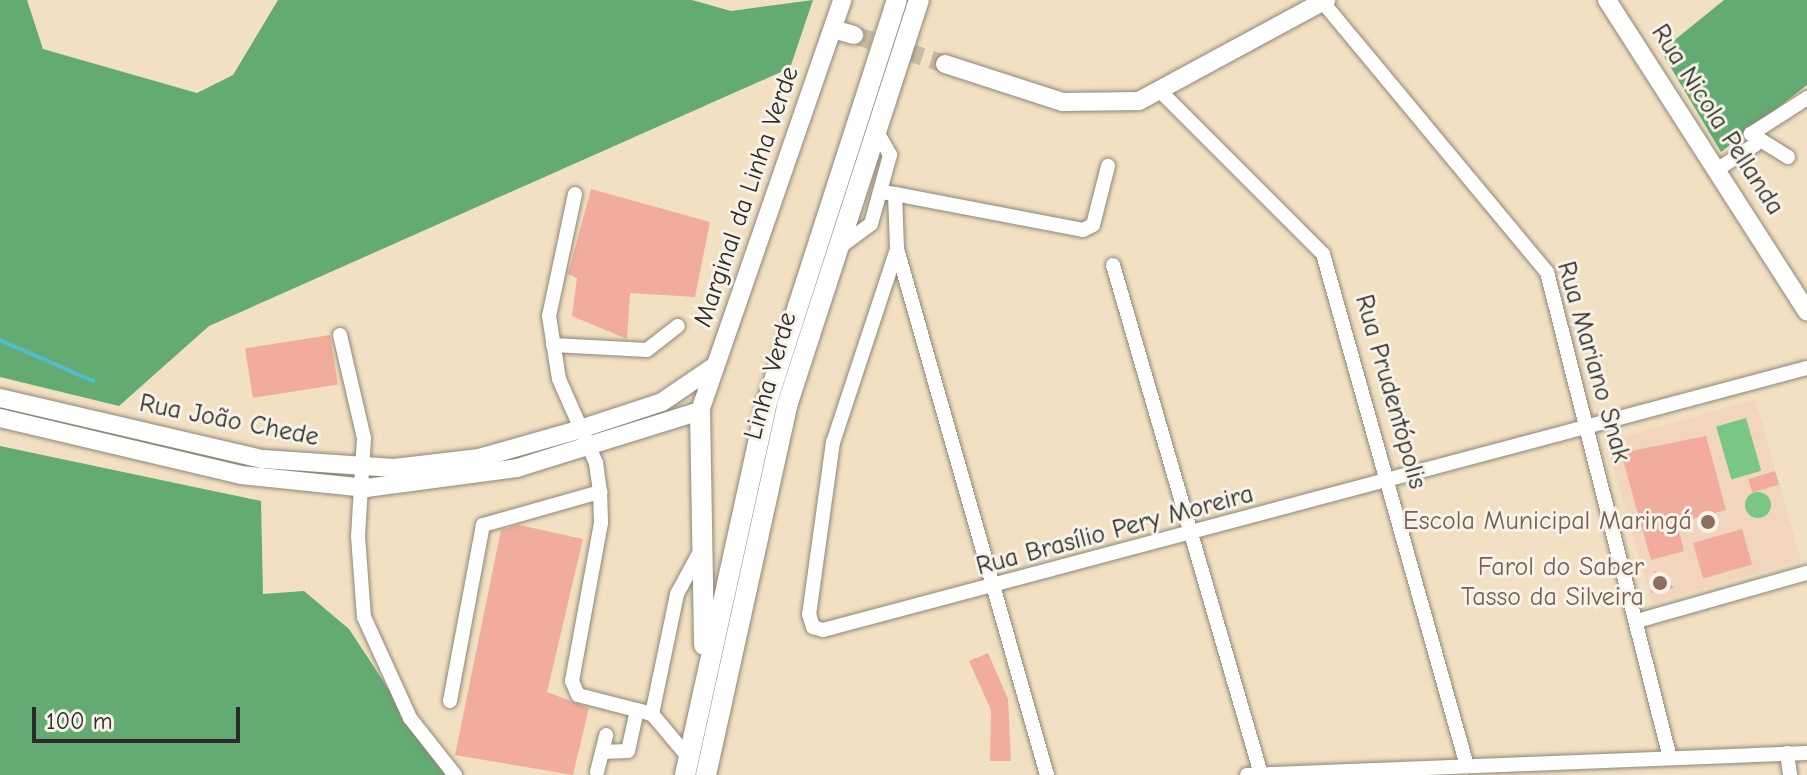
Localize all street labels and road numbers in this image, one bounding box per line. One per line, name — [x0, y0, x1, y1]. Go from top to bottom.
street label: Rua Nicola Pellanda — [1644, 19, 1790, 221]
street label: Marginal da Linha Verde — [688, 63, 806, 331]
street label: Rua Mariano Snak — [1549, 258, 1637, 466]
street label: Rua Prudentópolis — [1347, 291, 1433, 493]
street label: Linha Verde — [738, 309, 804, 443]
street label: Rua João Chede — [137, 388, 321, 454]
street label: Rua Brasílio Pery Moreira — [973, 479, 1257, 583]

